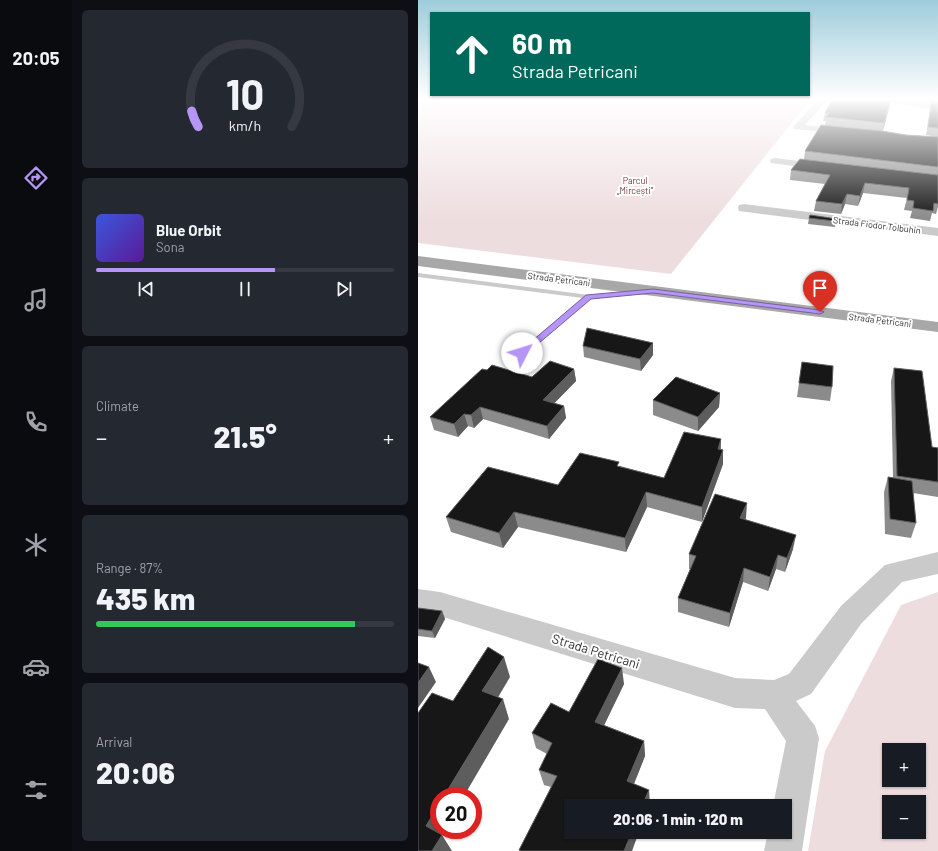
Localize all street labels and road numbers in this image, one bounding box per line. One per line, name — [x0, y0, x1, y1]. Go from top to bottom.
street label: Strada Fiodor Tolbuhin — [833, 214, 922, 236]
street label: Strada Petricani — [527, 270, 591, 288]
street label: Strada Petricani — [848, 311, 912, 329]
street label: Strada Petricani — [550, 630, 642, 672]

